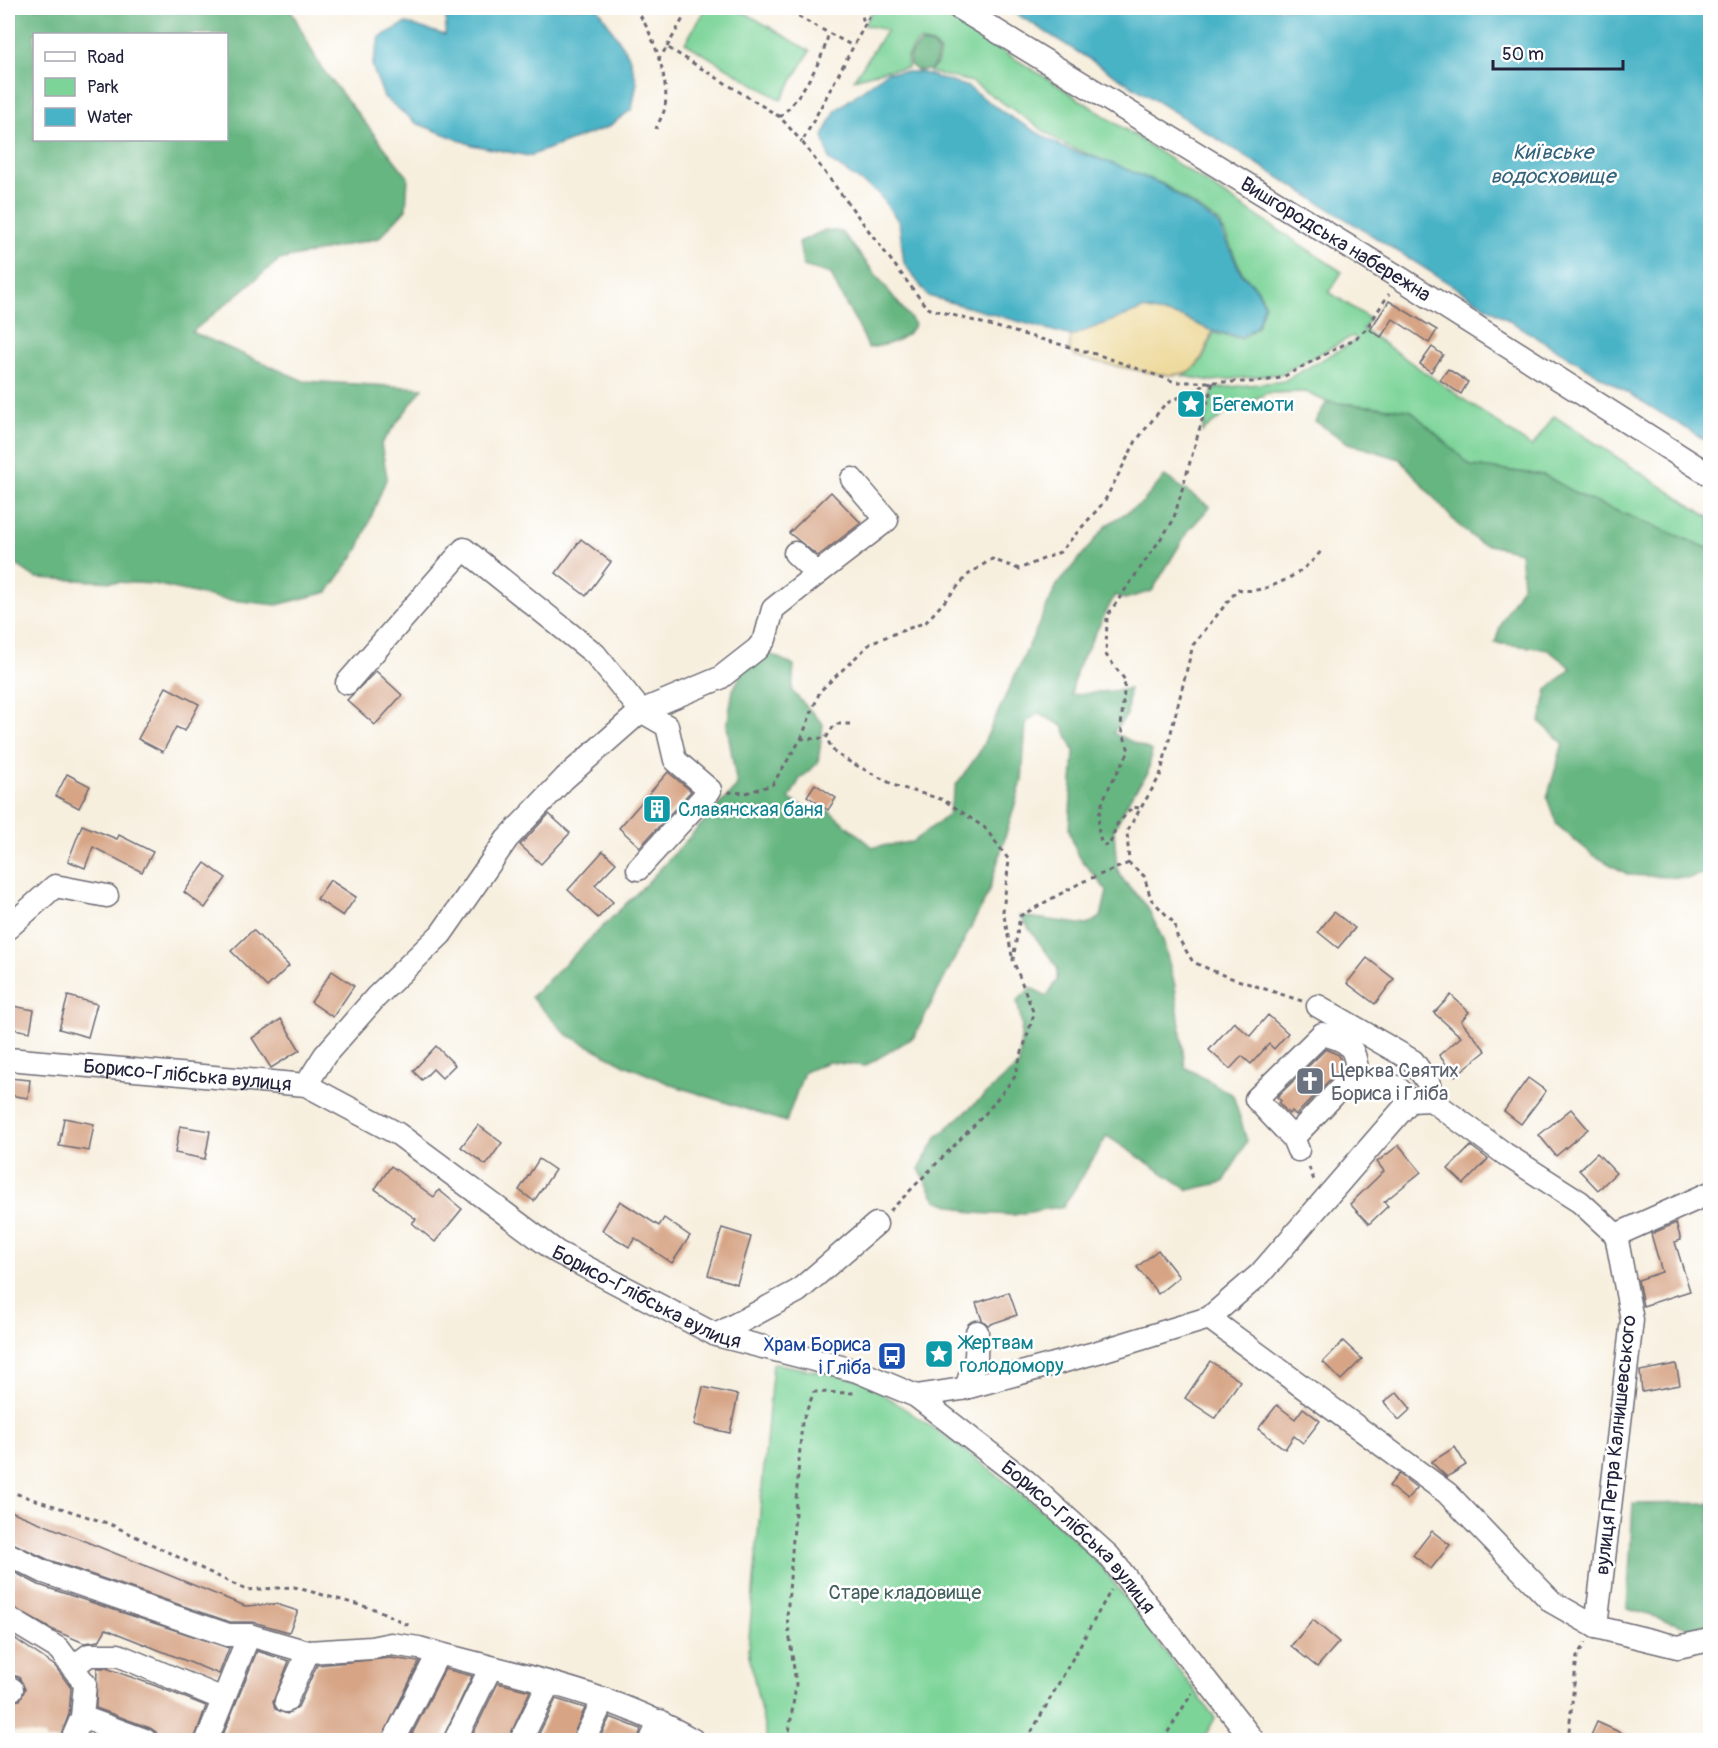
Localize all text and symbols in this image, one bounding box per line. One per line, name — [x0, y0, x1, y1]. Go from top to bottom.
legend — [33, 33, 228, 141]
scale bar — [1493, 33, 1624, 71]
text: 50 m — [1502, 43, 1544, 66]
text: Road — [87, 46, 124, 69]
text: Park — [87, 76, 119, 99]
text: Water — [87, 106, 133, 129]
water label: Київське водосховище — [1491, 139, 1618, 190]
street label: Вишгородська набережна — [1236, 171, 1435, 307]
place icon: Бегемоти — [1175, 388, 1207, 420]
place label: Бегемоти — [1212, 392, 1293, 417]
building icon: Славянская баня — [641, 793, 673, 825]
place label: Славянская баня — [678, 797, 823, 822]
street label: Борисо-Глібська вулиця — [82, 1054, 292, 1097]
place label: Церква Святих Бориса і Гліба — [1331, 1058, 1459, 1106]
church icon: Церква Святих Бориса і Гліба — [1294, 1065, 1326, 1097]
street label: Борисо-Глібська вулиця — [548, 1240, 744, 1354]
street label: вулиця Петра Калнишевського — [1589, 1314, 1642, 1576]
place label: Жертвам голодомору — [957, 1330, 1064, 1378]
place label: Храм Бориса і Гліба — [763, 1332, 871, 1380]
place icon: Жертвам голодомору — [923, 1338, 955, 1370]
bus stop icon: Храм Бориса і Гліба — [876, 1340, 908, 1372]
street label: Борисо-Глібська вулиця — [996, 1455, 1161, 1619]
park label: Старе кладовище — [829, 1580, 982, 1605]

